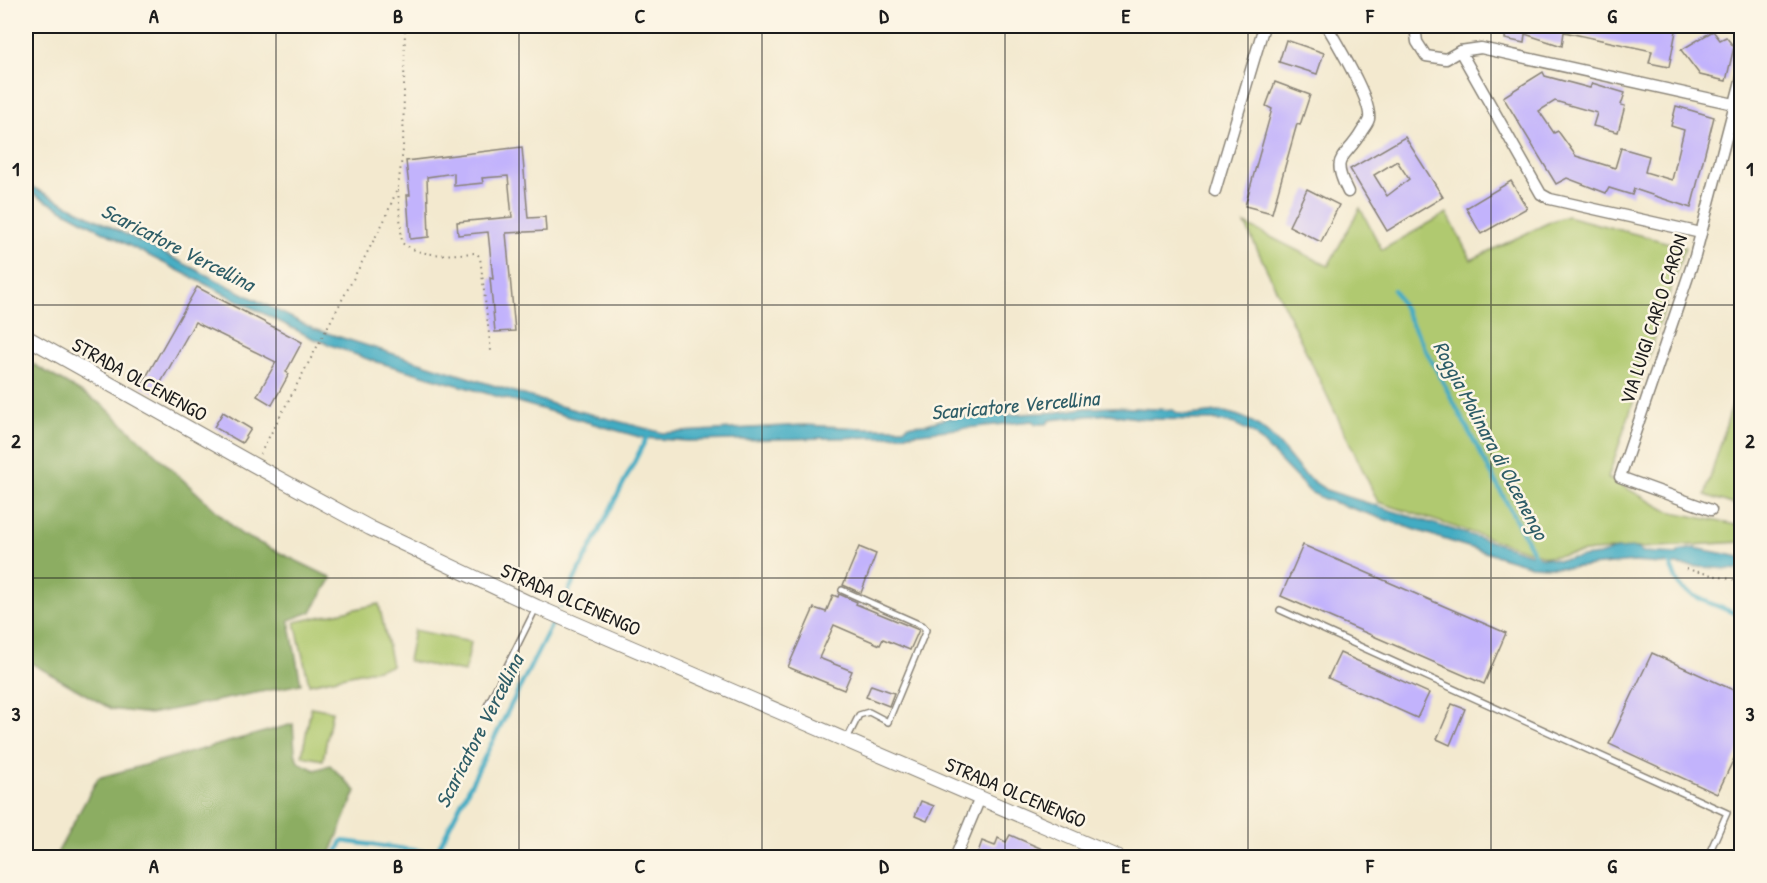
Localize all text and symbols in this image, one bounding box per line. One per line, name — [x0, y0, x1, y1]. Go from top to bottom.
text: A — [149, 2, 159, 29]
text: B — [393, 2, 403, 29]
text: C — [635, 2, 646, 29]
text: D — [879, 2, 889, 29]
text: E — [1122, 2, 1131, 29]
text: F — [1365, 2, 1375, 29]
text: G — [1607, 2, 1617, 29]
text: 1 — [12, 155, 20, 182]
text: 1 — [1746, 155, 1754, 182]
water label: Scaricatore Vercellina — [96, 196, 262, 299]
street label: VIA LUIGI CARLO CARON — [1613, 231, 1693, 407]
street label: STRADA OLCENENGO — [68, 331, 212, 427]
water label: Roggia Molinara di Olcenengo — [1426, 336, 1556, 546]
water label: Scaricatore Vercellina — [930, 383, 1103, 427]
text: 2 — [11, 427, 21, 454]
text: 2 — [1745, 427, 1755, 454]
street label: STRADA OLCENENGO — [497, 556, 645, 642]
water label: Scaricatore Vercellina — [428, 647, 531, 813]
text: 3 — [12, 700, 21, 727]
text: 3 — [1746, 700, 1755, 727]
street label: STRADA OLCENENGO — [941, 750, 1091, 834]
text: A — [149, 852, 159, 879]
text: B — [393, 852, 403, 879]
text: C — [635, 852, 646, 879]
text: D — [879, 852, 889, 879]
text: E — [1122, 852, 1131, 879]
text: F — [1365, 852, 1375, 879]
text: G — [1607, 852, 1617, 879]

